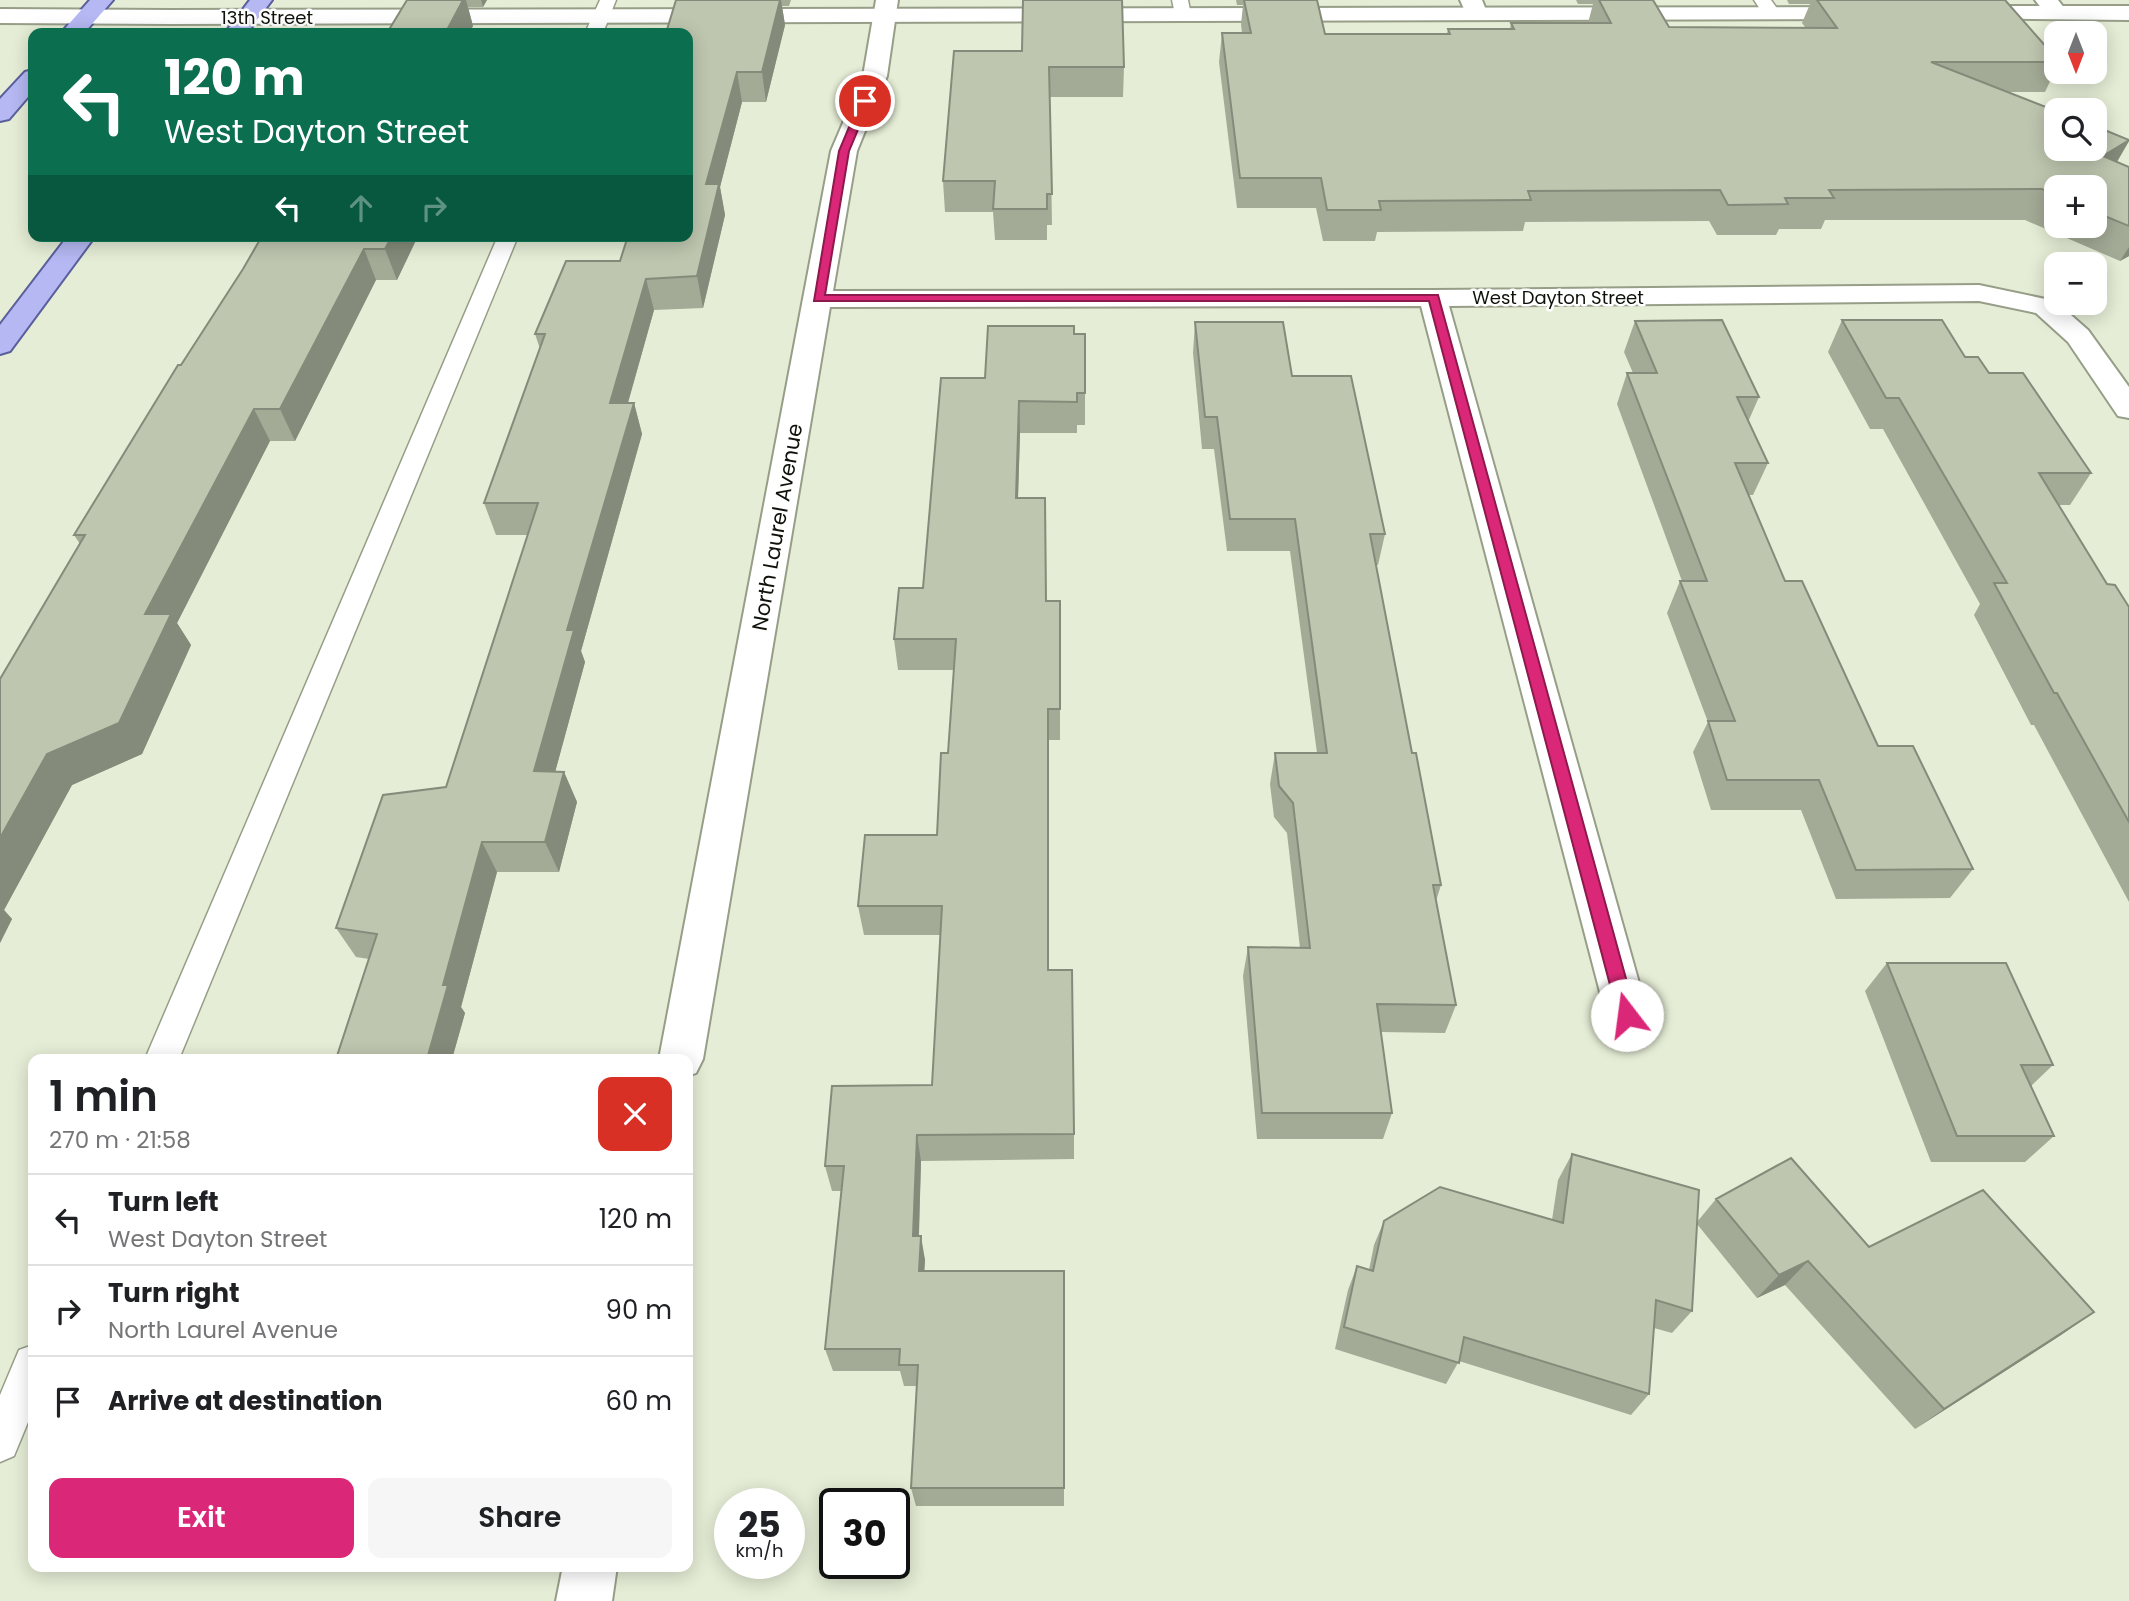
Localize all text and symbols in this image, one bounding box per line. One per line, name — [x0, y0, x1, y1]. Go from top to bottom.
street label: 13th Street — [221, 5, 313, 30]
north arrow — [2044, 21, 2107, 84]
map controls — [2044, 21, 2107, 315]
text: 120 m — [164, 44, 305, 112]
icon: left — [49, 56, 140, 147]
pin — [835, 71, 895, 131]
icon: arrive — [846, 82, 884, 120]
button: search — [2044, 98, 2107, 161]
text: West Dayton Street — [164, 109, 469, 154]
button: + — [2044, 175, 2107, 238]
icon: left — [269, 189, 307, 227]
icon: ahead — [342, 189, 380, 227]
icon: right — [415, 189, 453, 227]
button: − — [2044, 252, 2107, 315]
street label: West Dayton Street — [1472, 285, 1644, 310]
street label: North Laurel Avenue — [744, 421, 810, 633]
position arrow — [1590, 978, 1664, 1052]
text: 1 min — [49, 1067, 158, 1126]
button: close — [598, 1077, 672, 1151]
text: 270 m · 21:58 — [49, 1124, 191, 1156]
text: Turn left — [108, 1184, 219, 1220]
icon: left — [49, 1201, 87, 1239]
text: 120 m — [599, 1201, 672, 1237]
text: West Dayton Street — [108, 1223, 327, 1255]
text: Turn right — [108, 1275, 240, 1311]
icon: right — [49, 1292, 87, 1330]
text: 90 m — [606, 1292, 672, 1328]
text: North Laurel Avenue — [108, 1314, 338, 1346]
icon: arrive — [49, 1383, 87, 1421]
text: Arrive at destination — [108, 1383, 383, 1419]
text: 60 m — [605, 1383, 672, 1419]
button: Exit — [49, 1478, 354, 1558]
button: Share — [368, 1478, 672, 1558]
speed limit sign: 30 — [819, 1488, 910, 1579]
text: 25 — [738, 1500, 781, 1549]
text: km/h — [736, 1538, 783, 1563]

